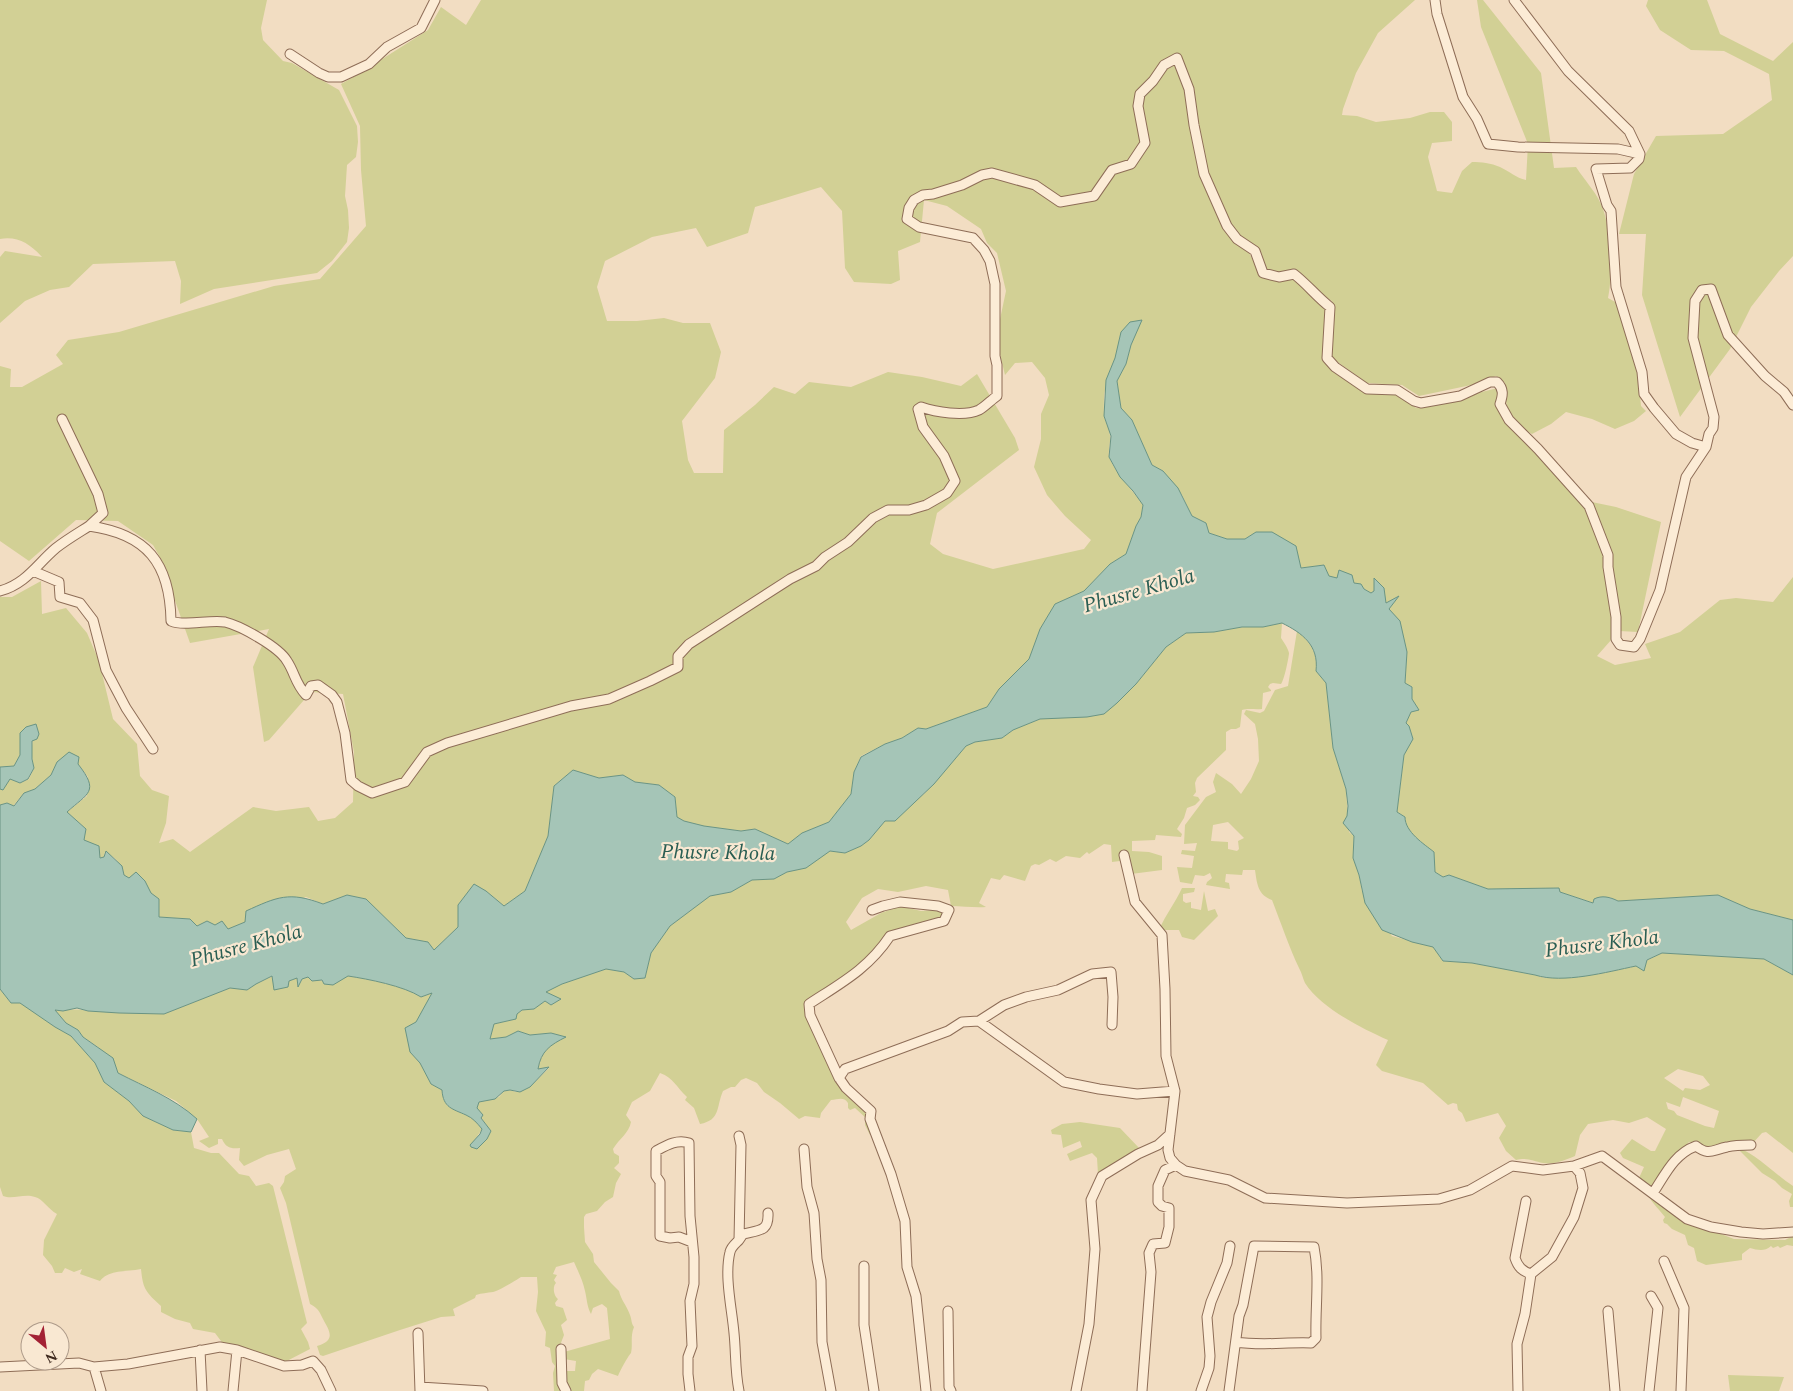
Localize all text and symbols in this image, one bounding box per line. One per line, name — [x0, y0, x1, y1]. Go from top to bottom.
water label: Phusre Khola — [1079, 560, 1199, 622]
water label: Phusre Khola — [660, 836, 776, 870]
water label: Phusre Khola — [186, 916, 306, 976]
water label: Phusre Khola — [1543, 921, 1661, 967]
north arrow — [20, 1321, 70, 1371]
text: N — [41, 1345, 61, 1369]

